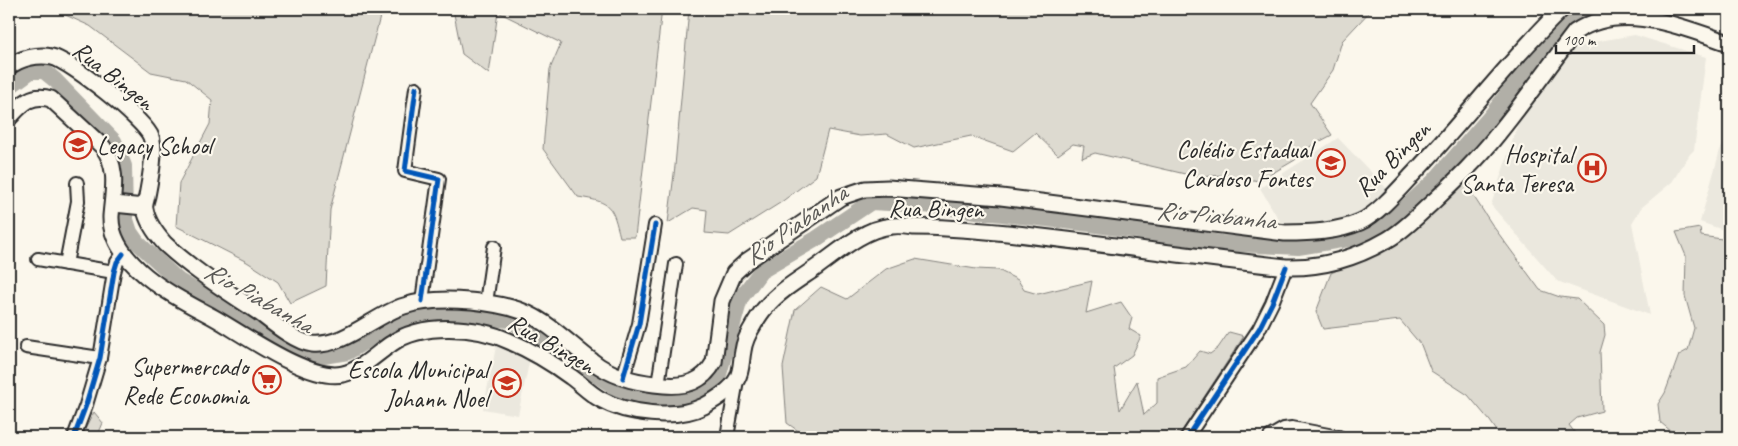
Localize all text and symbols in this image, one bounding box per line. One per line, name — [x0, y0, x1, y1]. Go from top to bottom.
scale bar — [1556, 22, 1693, 54]
text: 100 m — [1563, 31, 1597, 50]
street label: Rua Bingen — [66, 34, 162, 119]
street label: Rua Bingen — [1348, 113, 1439, 204]
school or university icon: Legacy School — [63, 130, 93, 160]
place label: Legacy School — [97, 130, 217, 162]
place label: Colédio Estadual Cardoso Fontes — [1176, 134, 1317, 195]
place label: Hospital Santa Teresa — [1461, 139, 1578, 200]
school or university icon: Colédio Estadual Cardoso Fontes — [1316, 148, 1346, 178]
hospital icon: Hospital Santa Teresa — [1577, 153, 1607, 183]
water label: Rio Piabanha — [737, 175, 856, 272]
street label: Rua Bingen — [888, 192, 985, 226]
water label: Rio Piabanha — [1155, 194, 1280, 237]
water label: Rio Piabanha — [199, 254, 322, 342]
street label: Rua Bingen — [502, 306, 602, 382]
place label: Supermercado Rede Economia — [123, 351, 251, 412]
place label: Escola Municipal Johann Noel — [348, 354, 493, 415]
supermarket icon: Supermercado Rede Economia — [252, 365, 282, 395]
school or university icon: Escola Municipal Johann Noel — [492, 368, 522, 398]

